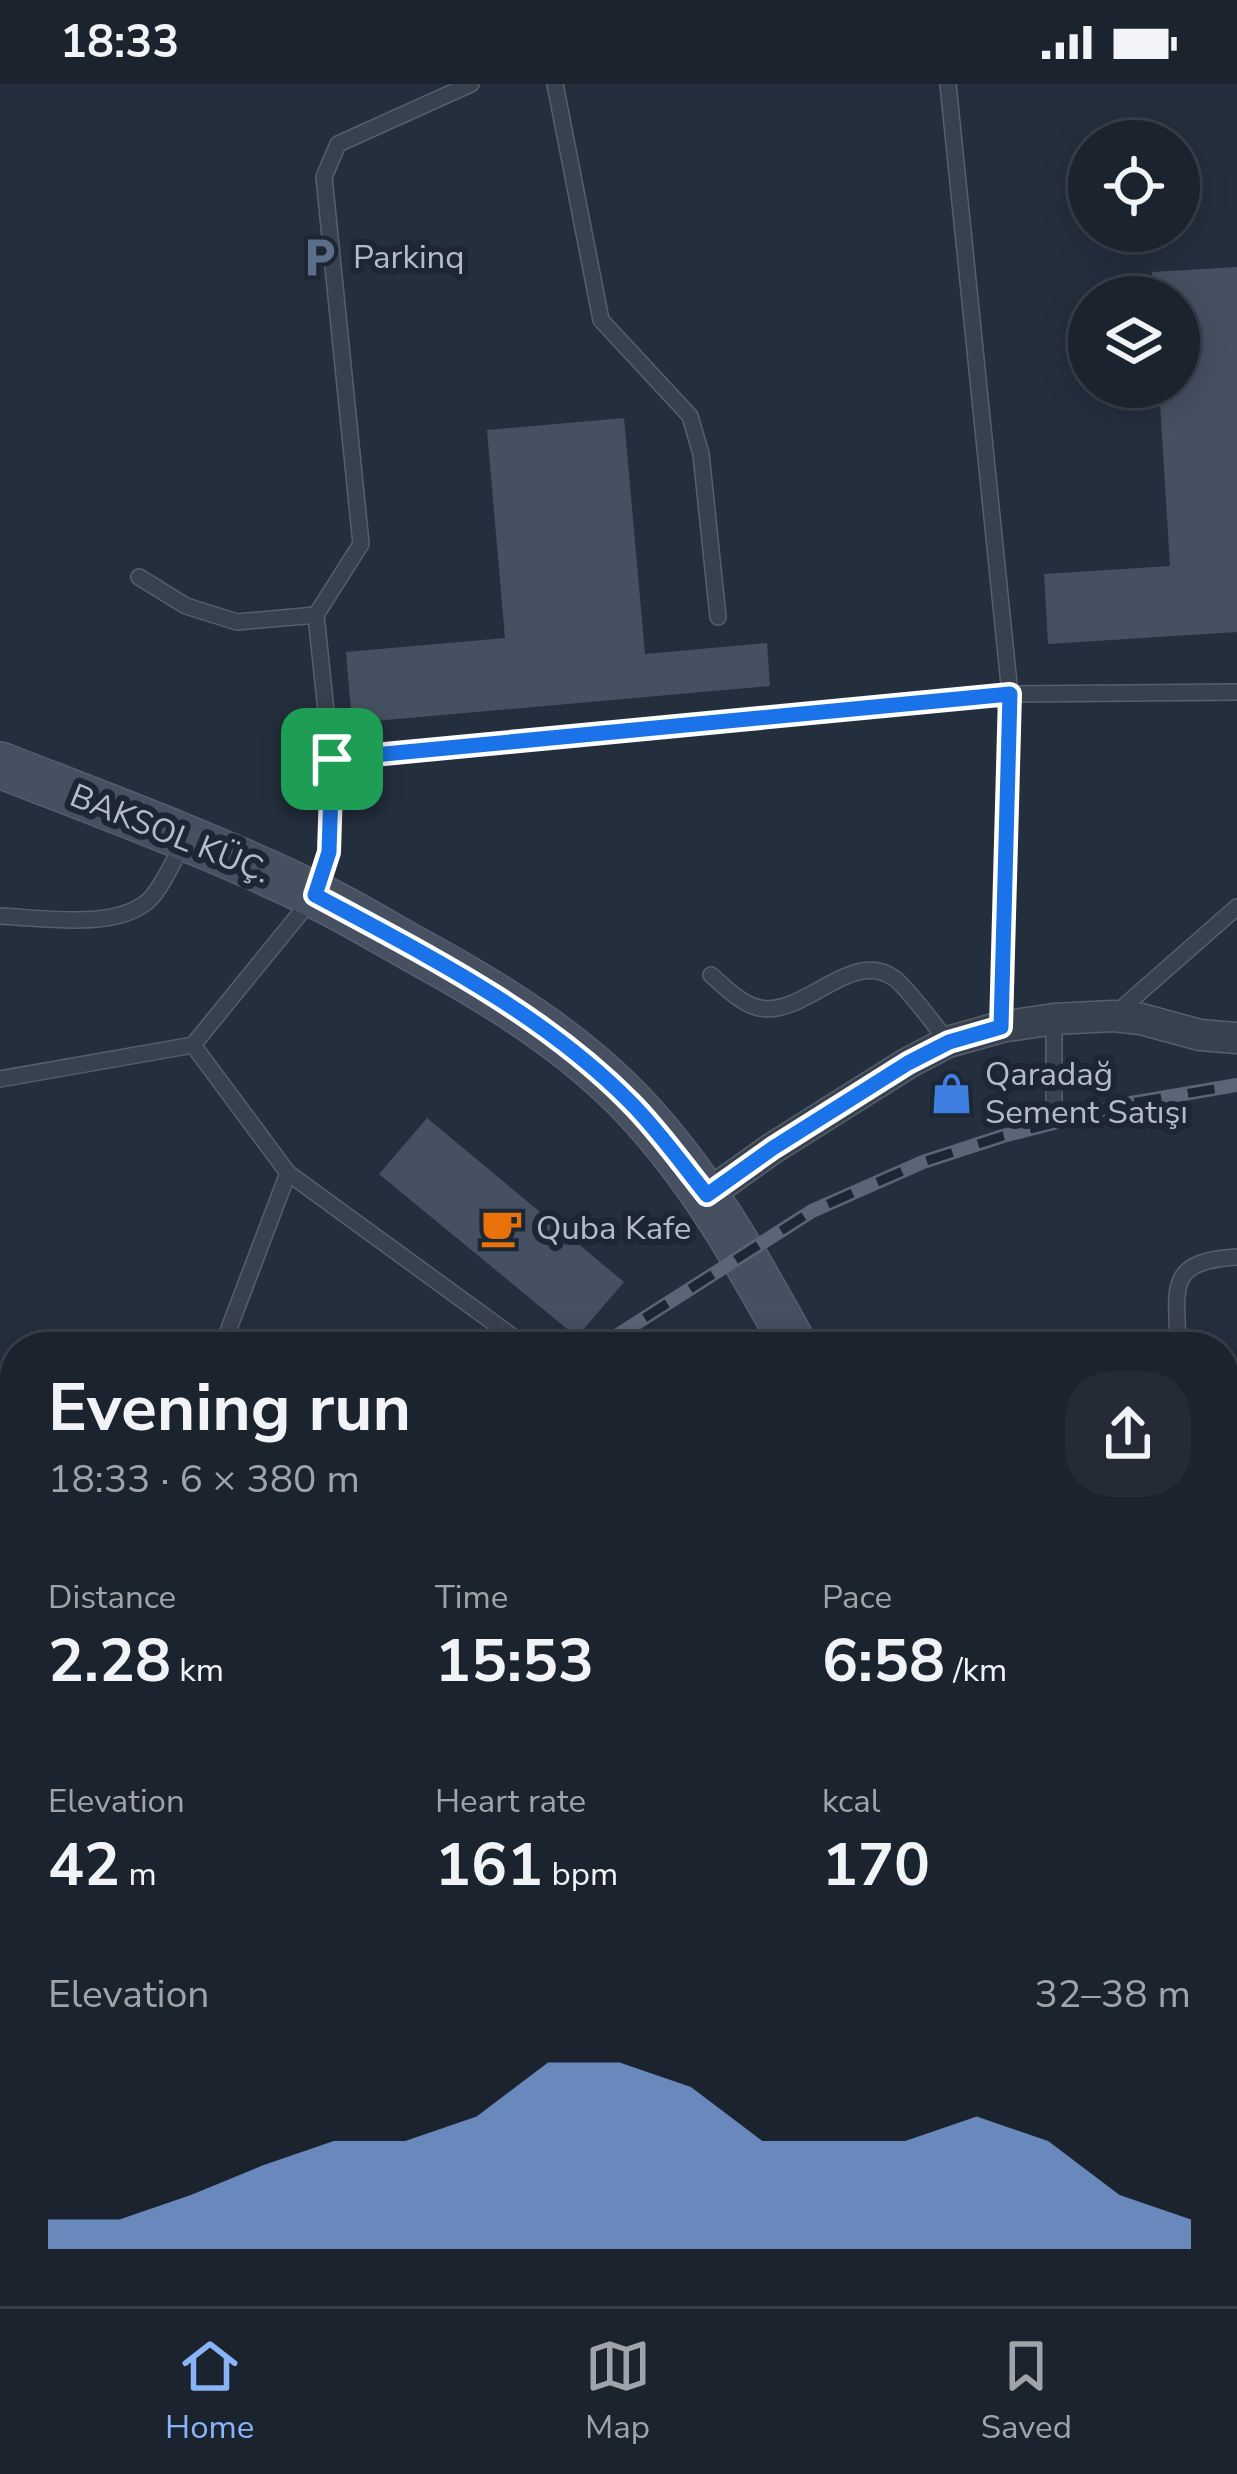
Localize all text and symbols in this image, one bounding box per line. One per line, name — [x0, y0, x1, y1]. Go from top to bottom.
text: 18:33 — [60, 12, 179, 73]
map controls — [1068, 120, 1200, 408]
button: locate — [1068, 120, 1200, 252]
parking icon: Parkinq — [296, 234, 342, 280]
place label: Parkinq — [353, 235, 465, 280]
button: layers — [1068, 276, 1200, 408]
pin — [281, 708, 383, 810]
icon: arrive — [299, 726, 365, 792]
street label: BAKSOL KÜÇ. — [63, 773, 277, 895]
place label: Qaradağ Sement Satışı — [985, 1052, 1188, 1135]
shop icon: Qaradağ Sement Satışı — [928, 1070, 974, 1116]
cafe icon: Quba Kafe — [479, 1205, 525, 1251]
place label: Quba Kafe — [536, 1206, 691, 1251]
text: Evening run — [48, 1363, 411, 1453]
button: share — [1065, 1371, 1191, 1497]
text: 18:33 · 6 × 380 m — [48, 1453, 360, 1506]
text: Distance — [48, 1575, 176, 1620]
text: Time — [435, 1575, 508, 1620]
text: Pace — [822, 1575, 892, 1620]
text: 2.28 — [48, 1620, 171, 1702]
text: 15:53 — [435, 1620, 594, 1702]
text: 6:58 — [822, 1620, 945, 1702]
text: km — [171, 1648, 224, 1693]
text: /km — [945, 1648, 1007, 1693]
text: Elevation — [48, 1779, 185, 1824]
text: Heart rate — [435, 1779, 586, 1824]
text: kcal — [822, 1779, 881, 1824]
text: 42 — [48, 1824, 120, 1906]
text: 161 — [435, 1824, 543, 1906]
text: 170 — [822, 1824, 930, 1906]
text: m — [120, 1852, 157, 1897]
text: bpm — [543, 1852, 618, 1897]
text: Elevation — [48, 1968, 209, 2021]
text: 32–38 m — [1034, 1968, 1191, 2021]
tab: Home — [165, 2333, 254, 2450]
tab: Map — [585, 2333, 651, 2450]
tab: Saved — [981, 2333, 1072, 2450]

